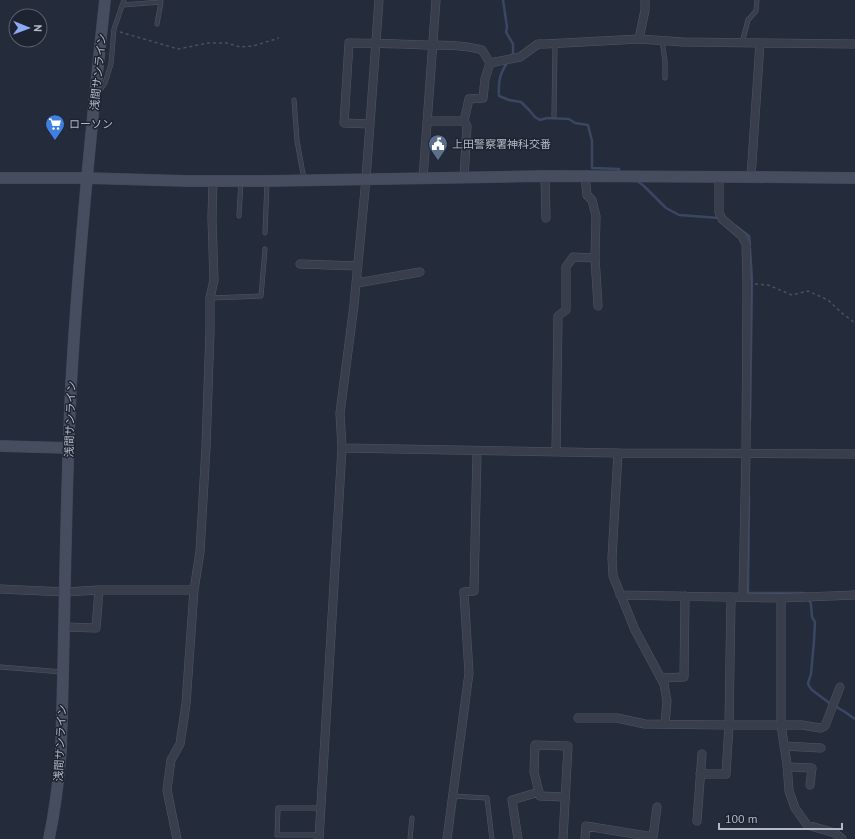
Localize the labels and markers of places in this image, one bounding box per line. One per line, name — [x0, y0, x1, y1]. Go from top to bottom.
supermarket icon: ローソン — [44, 113, 66, 141]
place label: ローソン — [69, 117, 113, 131]
public building icon: 上田警察署神科交番 — [427, 133, 449, 161]
place label: 上田警察署神科交番 — [452, 137, 551, 151]

